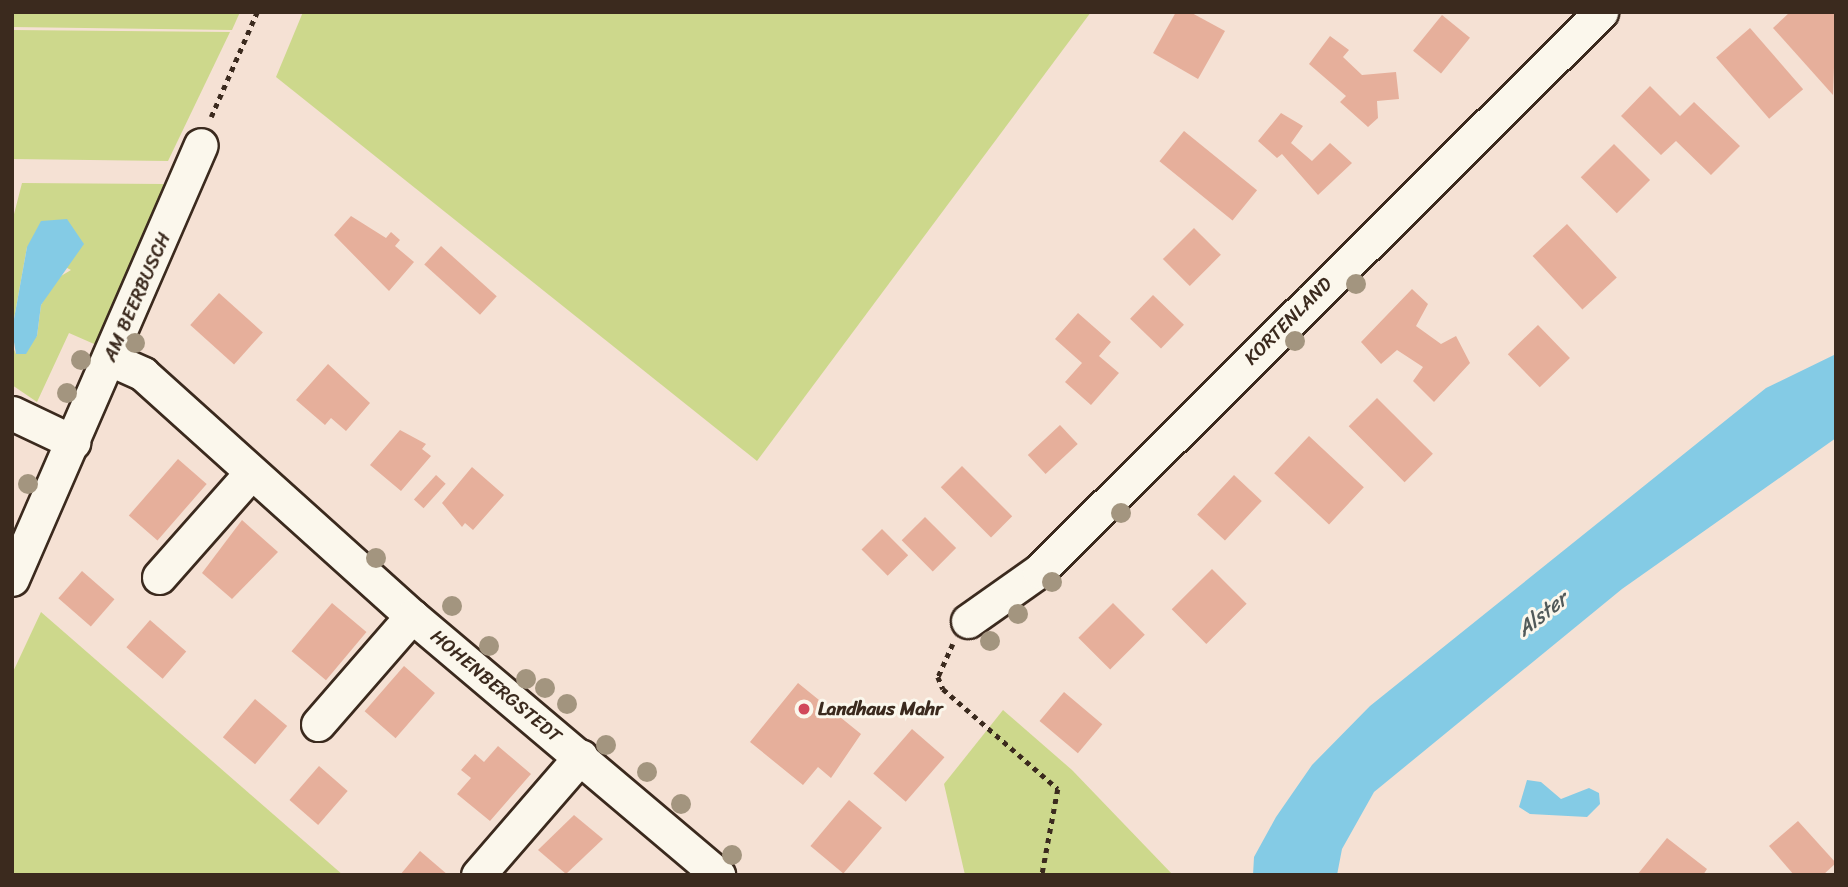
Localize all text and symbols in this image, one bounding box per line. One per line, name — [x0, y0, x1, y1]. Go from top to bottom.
street label: AM BEERBUSCH — [99, 229, 175, 365]
street label: KORTENLAND — [1239, 272, 1337, 370]
water label: Alster — [1512, 586, 1572, 642]
street label: HOHENBERGSTEDT — [426, 625, 566, 747]
place label: Landhaus Mahr — [818, 698, 943, 720]
marker: Landhaus Mahr — [796, 701, 812, 717]

